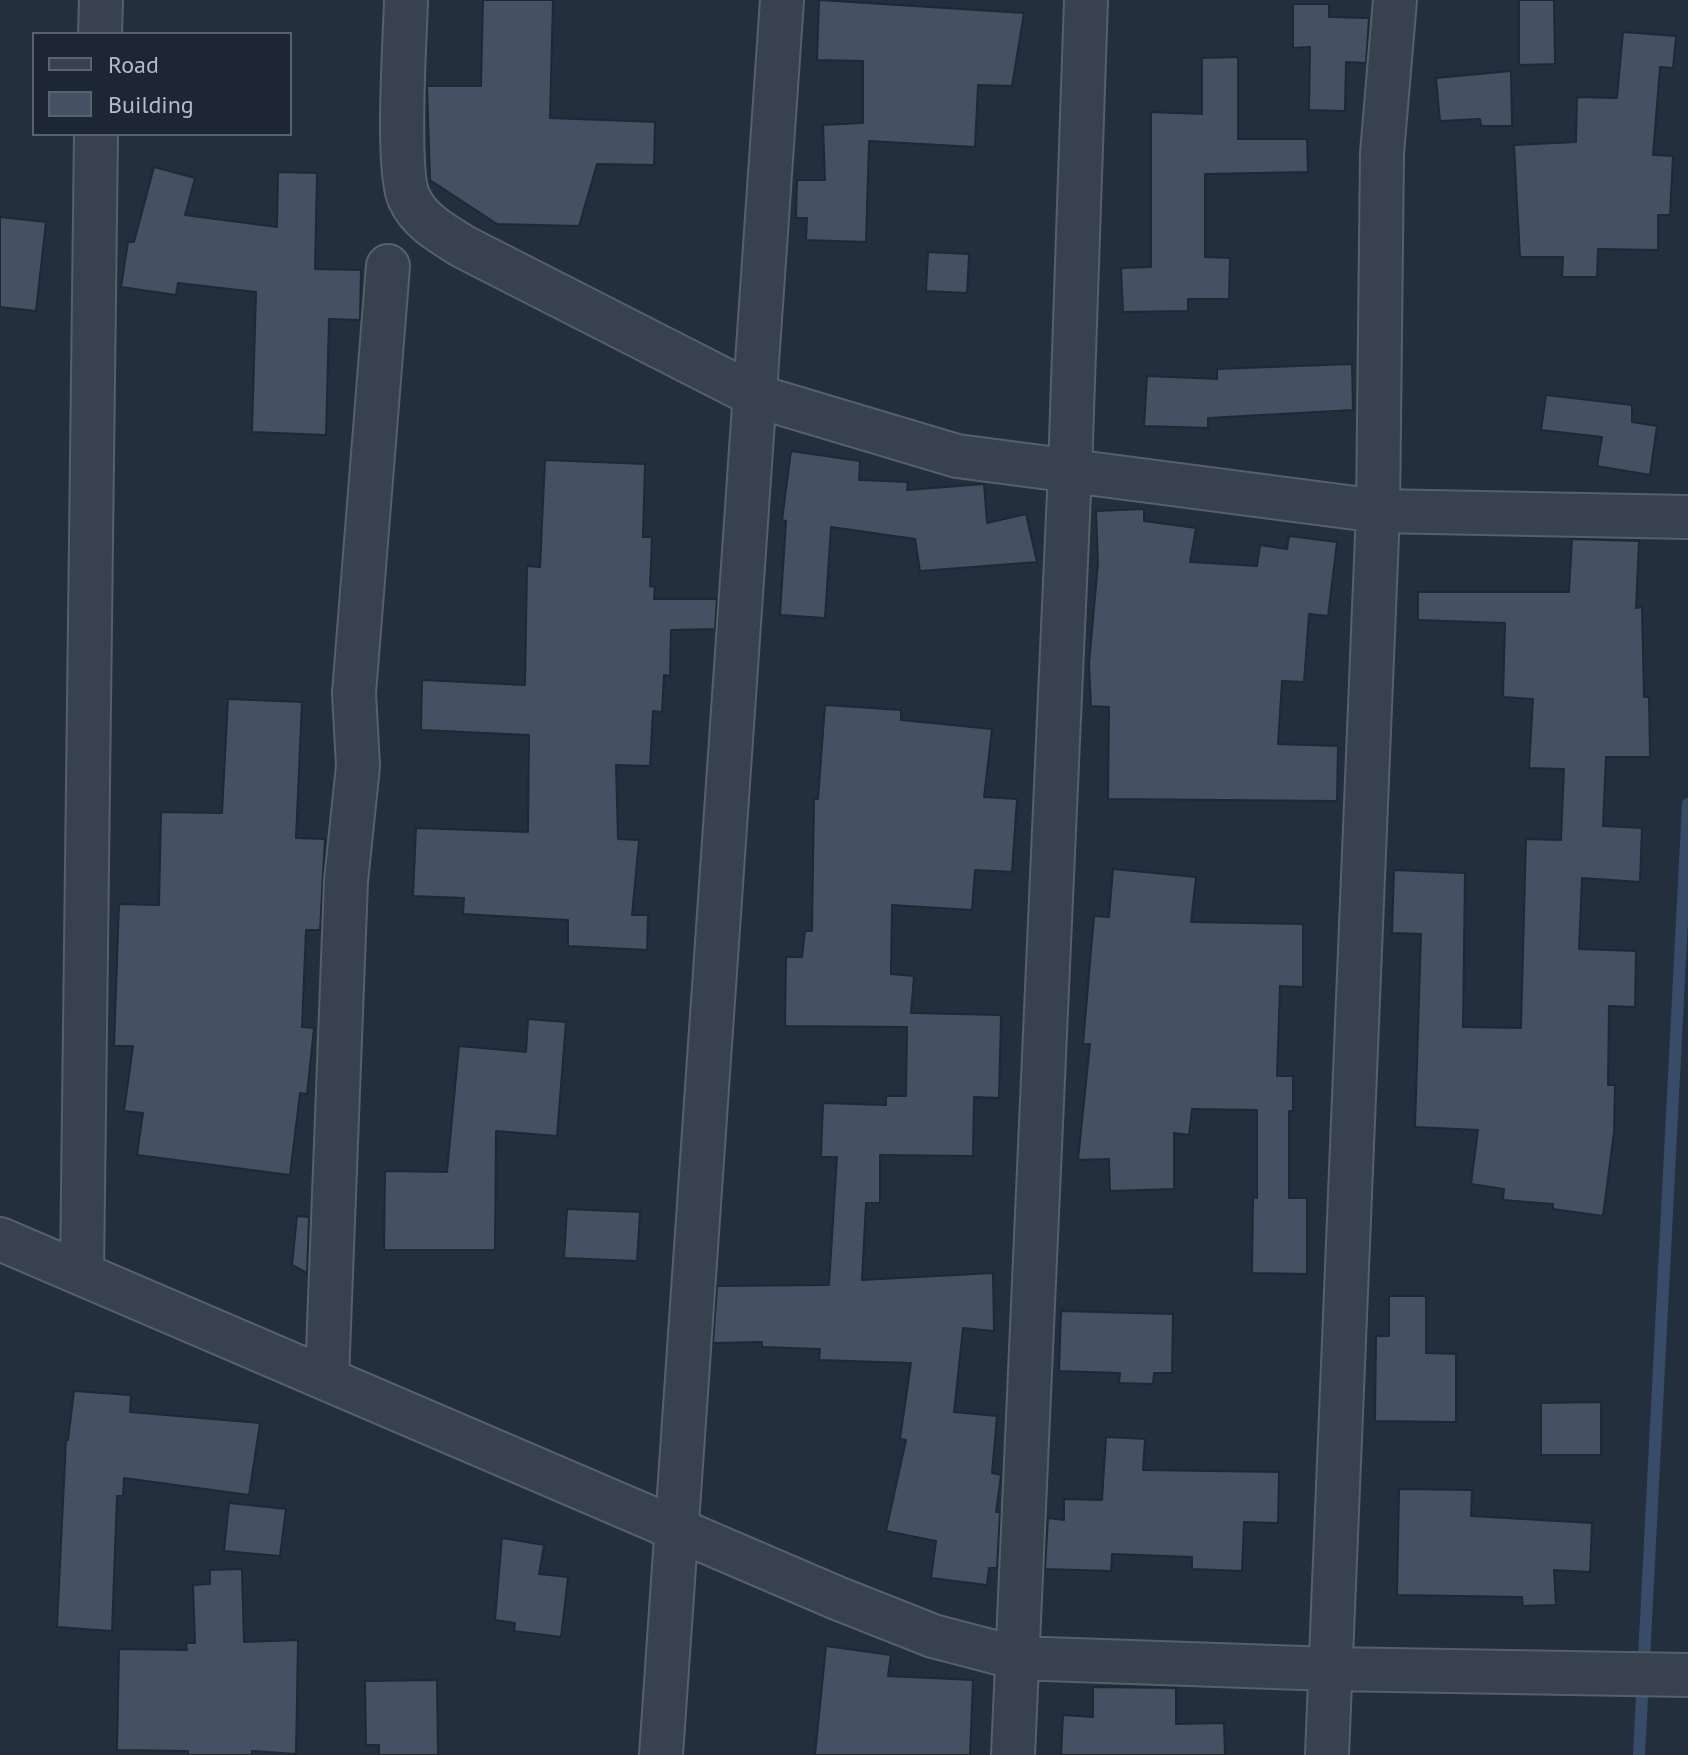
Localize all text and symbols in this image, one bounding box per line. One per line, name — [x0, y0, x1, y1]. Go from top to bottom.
legend — [32, 32, 292, 136]
text: Road — [108, 49, 159, 80]
text: Building — [108, 89, 194, 120]

